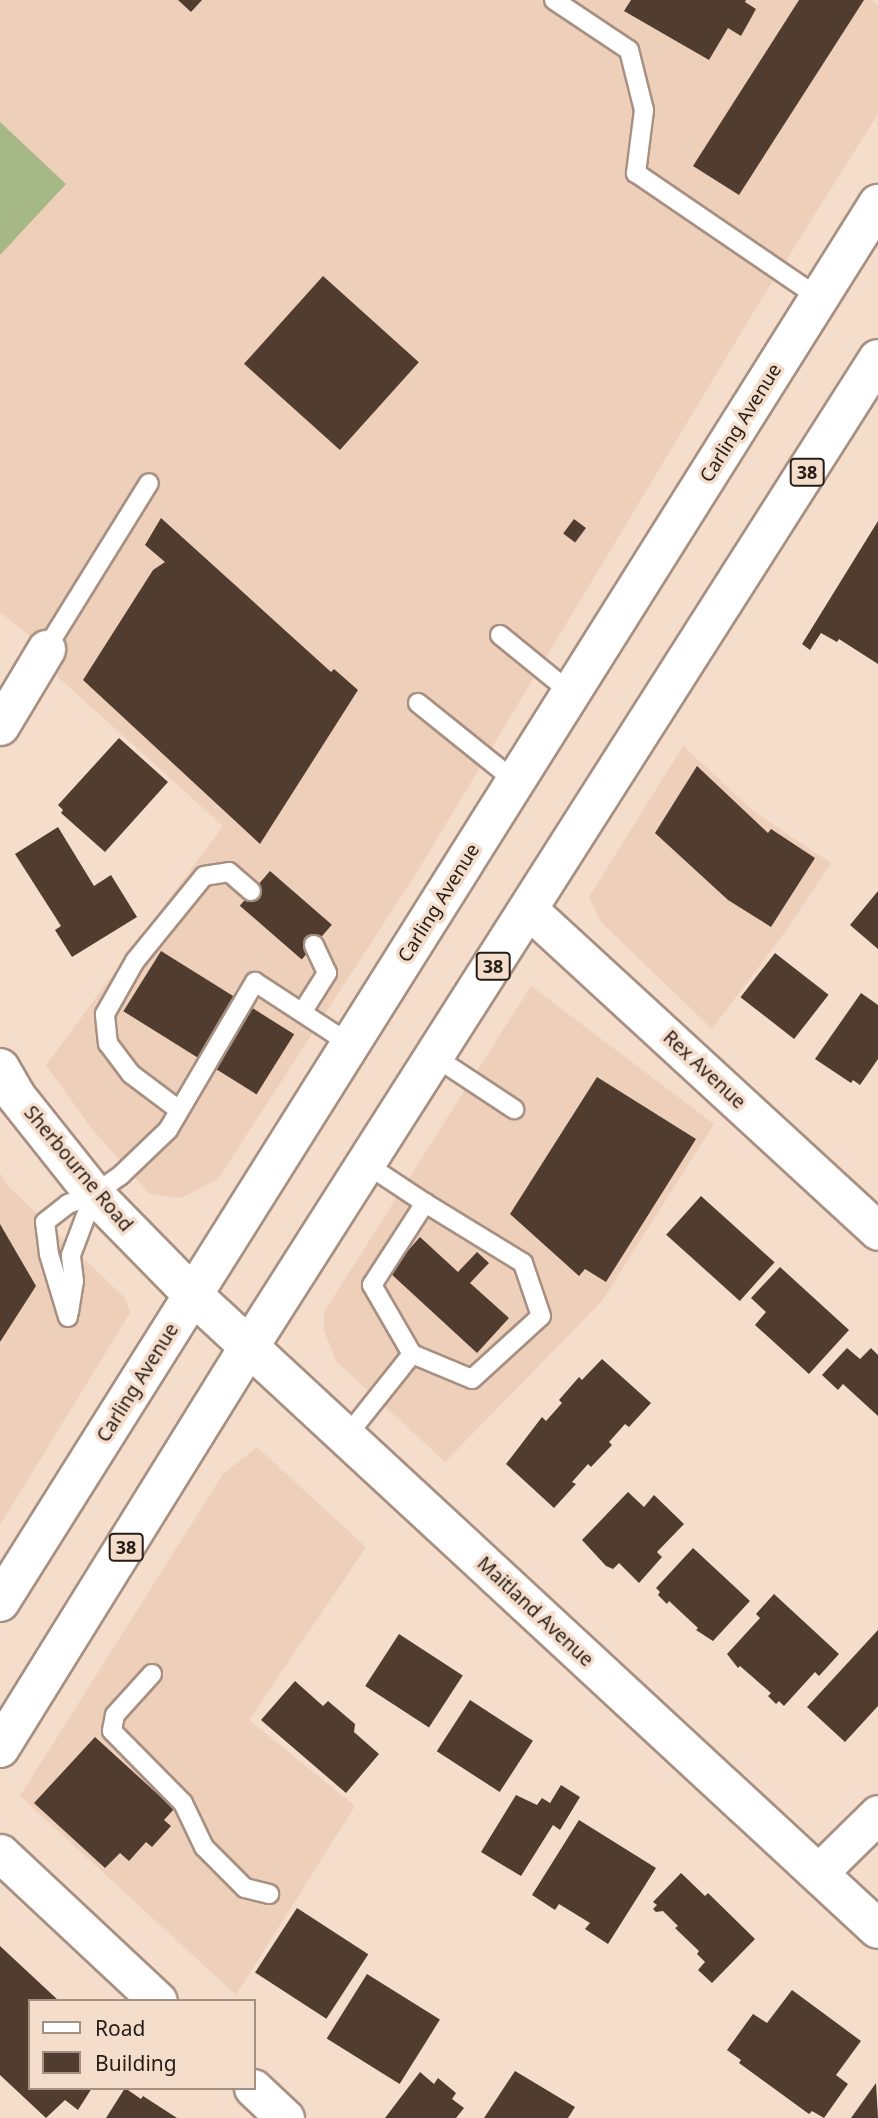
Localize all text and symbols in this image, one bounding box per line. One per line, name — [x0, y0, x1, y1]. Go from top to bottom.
street label: Carling Avenue — [695, 360, 787, 486]
road number: 38 — [790, 458, 824, 486]
street label: Carling Avenue — [393, 840, 485, 966]
road number: 38 — [476, 951, 510, 981]
street label: Rex Avenue — [658, 1026, 750, 1114]
street label: Sherbourne Road — [19, 1102, 137, 1236]
street label: Carling Avenue — [92, 1320, 184, 1446]
road number: 38 — [108, 1532, 144, 1562]
street label: Maitland Avenue — [472, 1552, 598, 1672]
legend — [28, 1999, 256, 2090]
text: Road — [95, 2014, 145, 2042]
text: Building — [95, 2049, 177, 2077]

